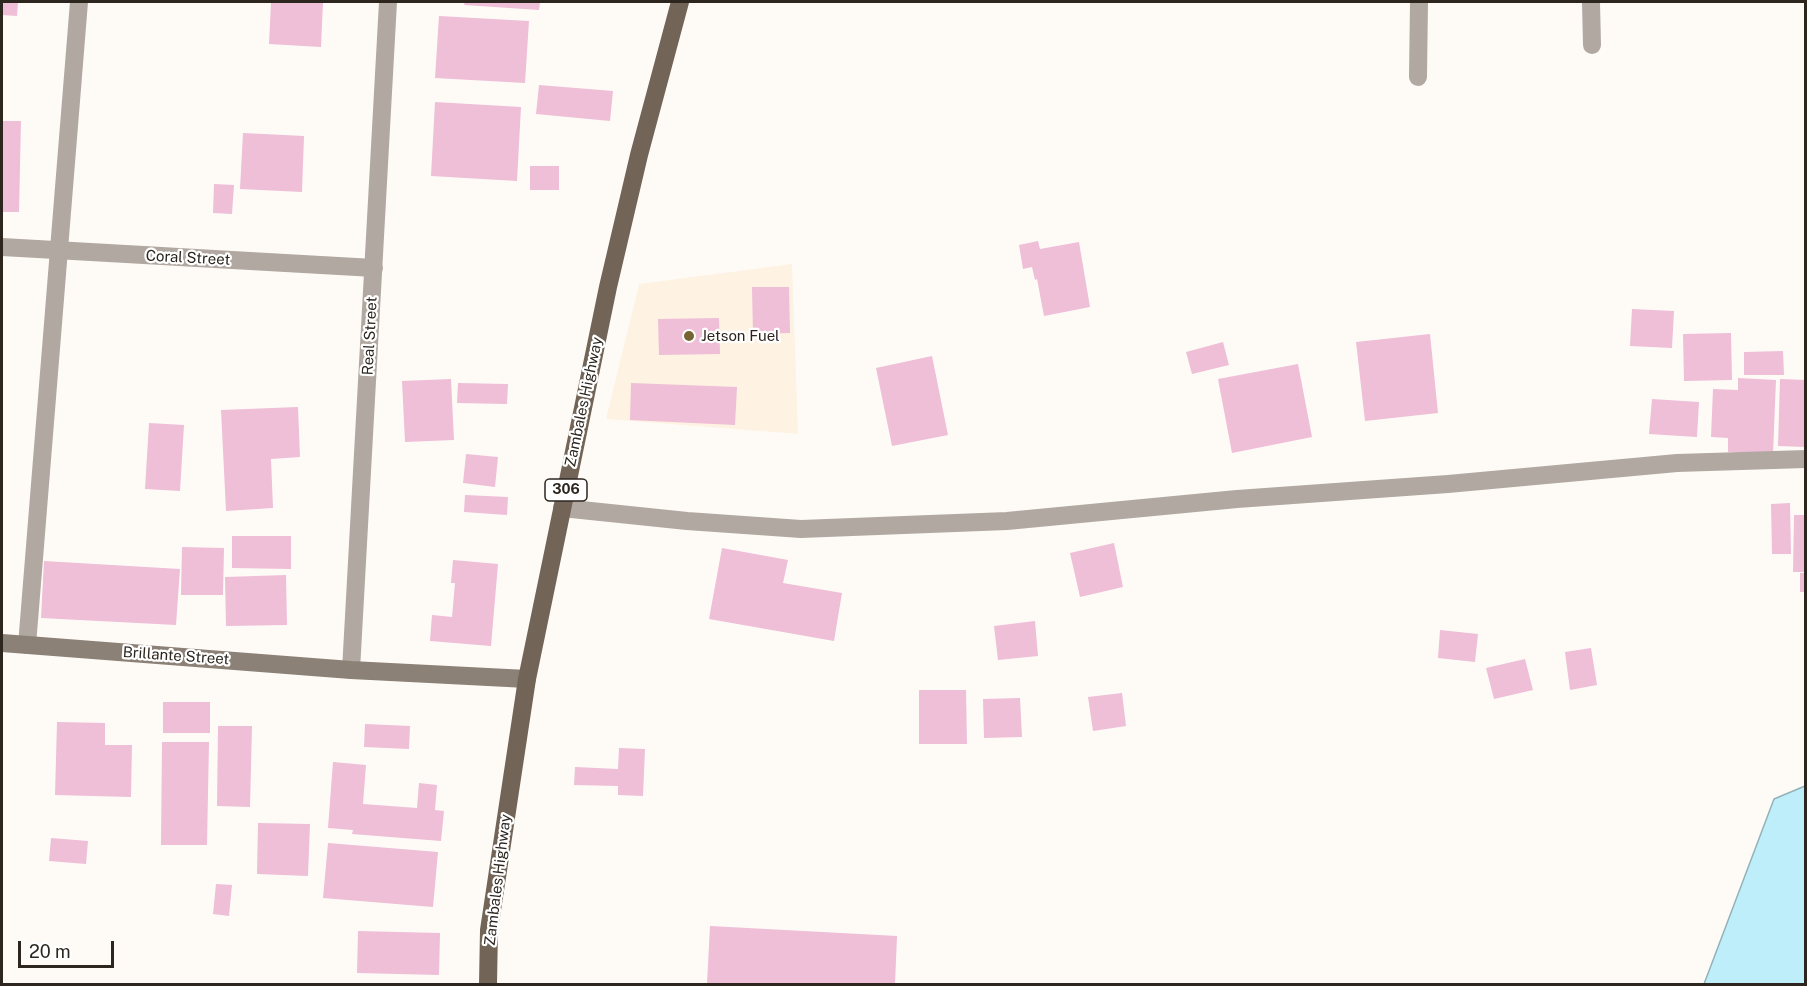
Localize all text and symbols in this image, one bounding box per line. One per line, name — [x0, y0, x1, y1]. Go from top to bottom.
street label: Coral Street — [145, 247, 231, 269]
street label: Real Street — [359, 296, 381, 376]
place label: Jetson Fuel — [701, 327, 780, 345]
marker: Jetson Fuel — [682, 329, 696, 343]
street label: Zambales Highway — [561, 335, 607, 469]
road number: 306 — [545, 479, 587, 501]
street label: Brillante Street — [122, 643, 230, 669]
street label: Zambales Highway — [481, 813, 515, 947]
scale bar — [21, 929, 117, 967]
text: 20 m — [29, 941, 71, 962]

